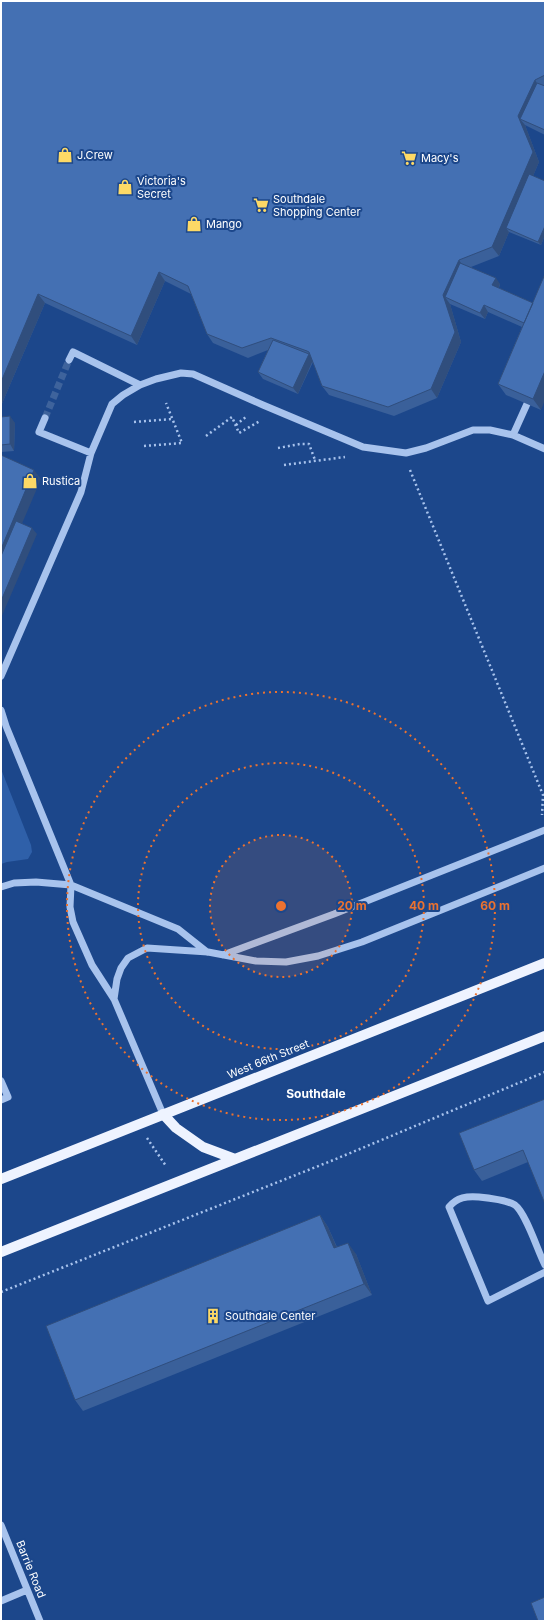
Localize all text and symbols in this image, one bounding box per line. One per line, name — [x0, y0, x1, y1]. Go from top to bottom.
shop icon: J.Crew — [56, 146, 74, 164]
place label: J.Crew — [77, 148, 113, 162]
supermarket icon: Macy's — [400, 149, 418, 167]
place label: Macy's — [421, 151, 459, 165]
place label: Victoria's Secret — [137, 174, 186, 201]
shop icon: Victoria's Secret — [116, 178, 134, 196]
place label: Southdale Shopping Center — [273, 192, 361, 219]
supermarket icon: Southdale Shopping Center — [252, 196, 270, 214]
shop icon: Mango — [185, 215, 203, 233]
place label: Mango — [206, 217, 242, 231]
shop icon: Rustica — [21, 472, 39, 490]
place label: Rustica — [42, 474, 80, 488]
text: 20 m — [337, 898, 367, 913]
text: 40 m — [409, 898, 439, 913]
text: 60 m — [480, 898, 510, 913]
centre of rings — [274, 899, 288, 913]
street label: West 66th Street — [225, 1036, 311, 1082]
district label: Southdale — [286, 1086, 346, 1101]
building icon: Southdale Center — [204, 1307, 222, 1325]
place label: Southdale Center — [225, 1309, 315, 1323]
street label: Barrie Road — [13, 1538, 49, 1600]

